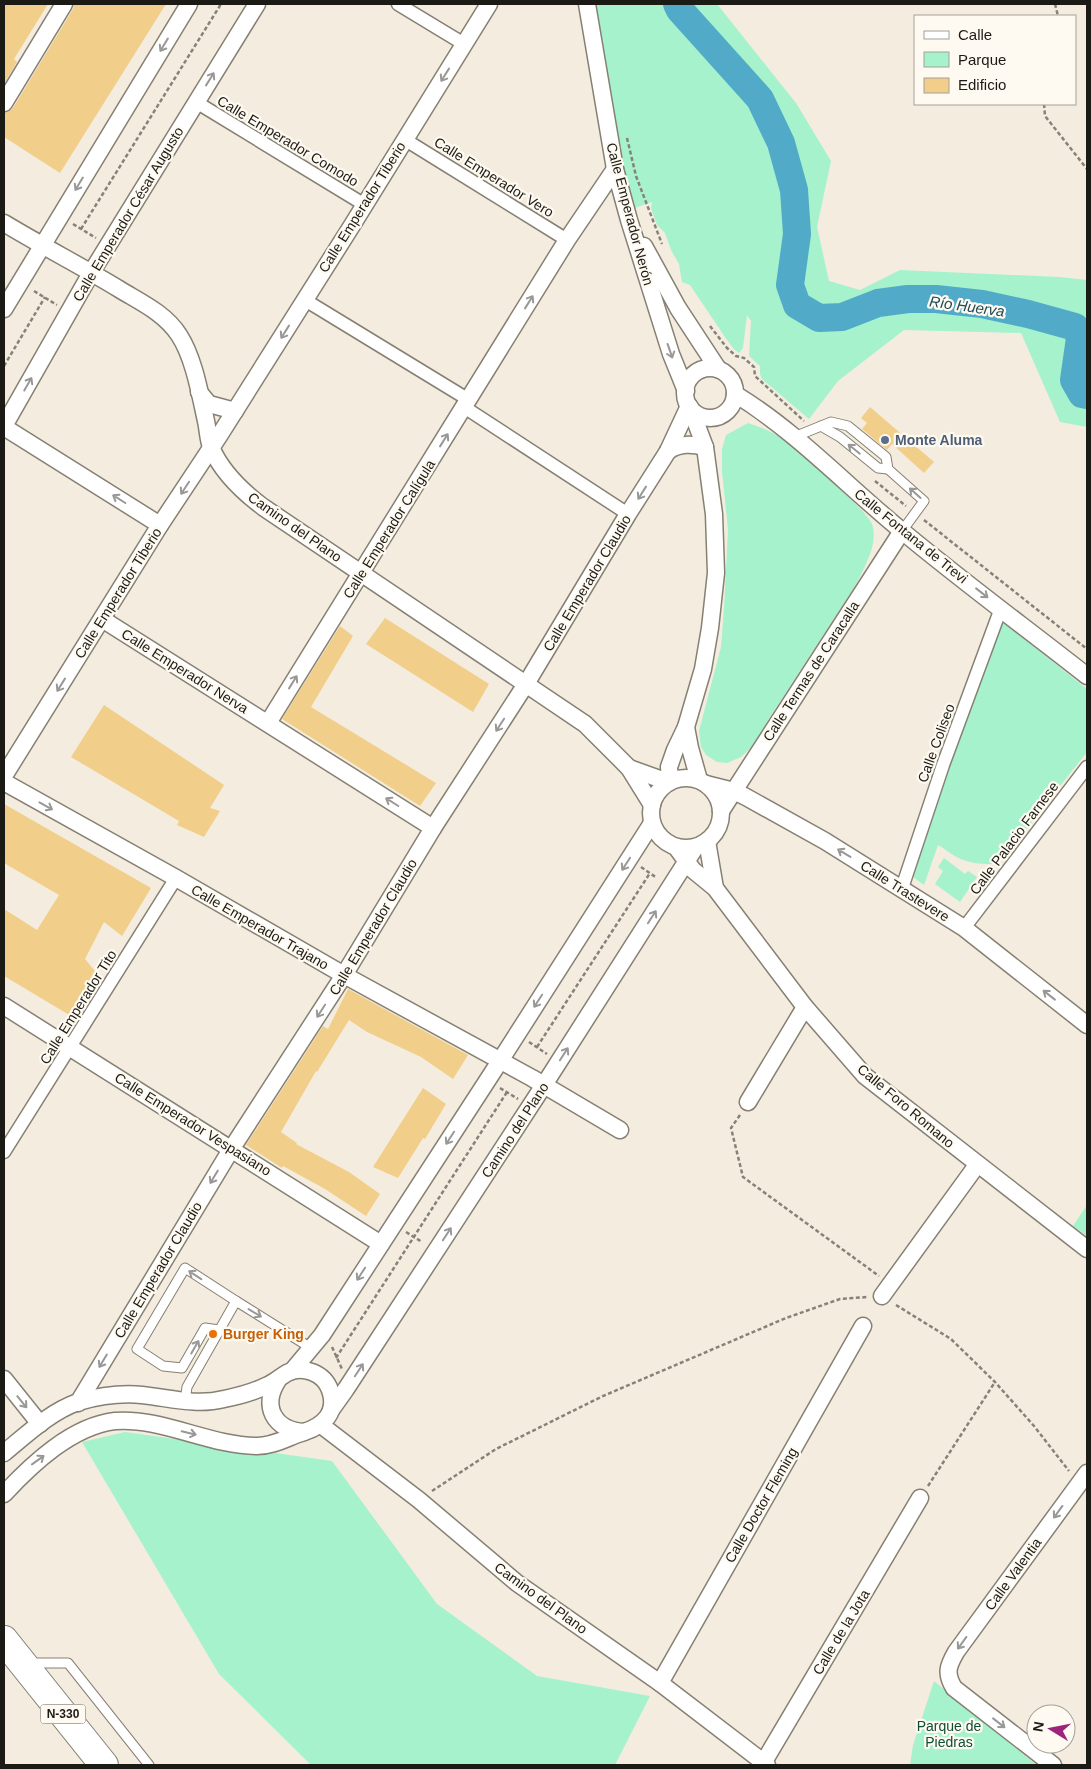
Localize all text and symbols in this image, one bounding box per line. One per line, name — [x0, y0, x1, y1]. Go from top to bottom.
legend — [914, 15, 1076, 105]
text: Calle — [958, 26, 992, 43]
one-way arrow — [158, 38, 168, 52]
text: Parque — [958, 51, 1006, 68]
one-way arrow — [439, 67, 449, 81]
one-way arrow — [205, 72, 215, 86]
text: Edificio — [958, 76, 1006, 93]
street label: Calle Emperador Comodo — [215, 92, 362, 190]
street label: Calle Emperador César Augusto — [69, 124, 187, 304]
street label: Calle Emperador Vero — [431, 134, 557, 220]
street label: Calle Emperador Tiberio — [315, 139, 409, 275]
street label: Calle Emperador Nerón — [603, 141, 657, 287]
one-way arrow — [73, 177, 84, 191]
water label: Río Huerva — [928, 292, 1006, 320]
one-way arrow — [525, 295, 535, 309]
one-way arrow — [279, 324, 289, 338]
one-way arrow — [666, 342, 675, 358]
one-way arrow — [23, 376, 33, 391]
place label: Monte Aluma — [895, 432, 983, 448]
one-way arrow — [439, 433, 450, 447]
marker: Monte Aluma — [879, 434, 891, 446]
one-way arrow — [848, 443, 861, 454]
street label: Calle Emperador Calígula — [340, 457, 438, 601]
one-way arrow — [179, 481, 189, 495]
one-way arrow — [636, 485, 646, 499]
street label: Calle Fontana de Trevi — [851, 485, 971, 587]
one-way arrow — [908, 488, 921, 499]
street label: Camino del Plano — [245, 489, 345, 565]
one-way arrow — [113, 494, 127, 504]
street label: Calle Emperador Claudio — [540, 512, 634, 654]
street label: Calle Emperador Tiberio — [71, 525, 165, 661]
one-way arrow — [975, 588, 988, 599]
street label: Calle Termas de Caracalla — [760, 598, 862, 744]
street label: Calle Emperador Nerva — [119, 625, 251, 717]
one-way arrow — [289, 675, 299, 689]
one-way arrow — [56, 678, 66, 692]
street label: Calle Coliseo — [914, 701, 958, 784]
one-way arrow — [495, 718, 505, 732]
street label: Calle Palacio Farnese — [966, 778, 1062, 898]
one-way arrow — [385, 796, 399, 806]
one-way arrow — [39, 801, 53, 811]
one-way arrow — [837, 847, 851, 857]
street label: Calle Emperador Claudio — [326, 856, 420, 998]
one-way arrow — [620, 857, 630, 871]
street label: Calle Trastevere — [858, 857, 953, 925]
street label: Calle Emperador Trajano — [189, 881, 332, 973]
one-way arrow — [647, 910, 657, 924]
street label: Calle Emperador Tito — [36, 947, 120, 1067]
one-way arrow — [1043, 989, 1056, 1000]
one-way arrow — [533, 994, 543, 1008]
one-way arrow — [315, 1004, 326, 1018]
one-way arrow — [560, 1047, 570, 1061]
street label: Calle Foro Romano — [854, 1061, 958, 1151]
street label: Calle Emperador Vespasiano — [112, 1069, 274, 1179]
street label: Camino del Plano — [478, 1079, 552, 1181]
one-way arrow — [445, 1130, 455, 1144]
one-way arrow — [208, 1170, 218, 1184]
street label: Calle Emperador Claudio — [111, 1199, 205, 1341]
one-way arrow — [442, 1227, 453, 1241]
one-way arrow — [356, 1267, 367, 1281]
one-way arrow — [188, 1270, 202, 1280]
one-way arrow — [248, 1309, 262, 1319]
place label: Burger King — [223, 1326, 304, 1342]
marker: Burger King — [207, 1328, 219, 1340]
one-way arrow — [190, 1340, 200, 1354]
one-way arrow — [97, 1354, 107, 1368]
one-way arrow — [353, 1363, 364, 1377]
one-way arrow — [16, 1395, 27, 1408]
one-way arrow — [181, 1429, 197, 1438]
street label: Calle Doctor Fleming — [721, 1444, 801, 1566]
one-way arrow — [31, 1455, 45, 1465]
one-way arrow — [1053, 1505, 1064, 1518]
street label: Calle Valentia — [981, 1535, 1045, 1613]
street label: Camino del Plano — [492, 1559, 591, 1637]
street label: Calle de la Jota — [809, 1586, 873, 1677]
one-way arrow — [957, 1636, 968, 1649]
north arrow — [1026, 1704, 1076, 1754]
road number: N-330 — [40, 1705, 86, 1724]
one-way arrow — [992, 1717, 1005, 1728]
park label: Parque de Piedras — [917, 1718, 982, 1750]
text: N — [1029, 1720, 1047, 1733]

